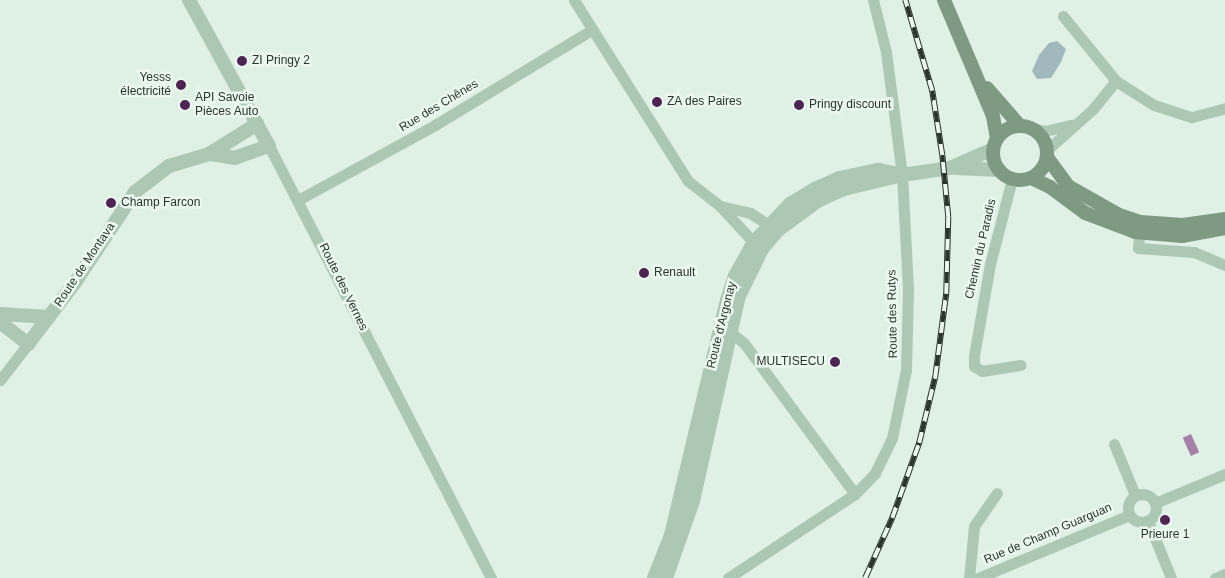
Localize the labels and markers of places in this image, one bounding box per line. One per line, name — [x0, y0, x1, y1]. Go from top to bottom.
place label: ZI Pringy 2 — [252, 54, 310, 68]
marker: ZI Pringy 2 — [236, 55, 248, 67]
place label: Yesss électricité — [120, 71, 171, 99]
marker: Yesss électricité — [175, 79, 187, 91]
place label: API Savoie Pièces Auto — [195, 91, 259, 119]
place label: ZA des Paires — [667, 95, 742, 109]
marker: ZA des Paires — [651, 96, 663, 108]
place label: Pringy discount — [809, 98, 891, 112]
marker: API Savoie Pièces Auto — [179, 99, 191, 111]
marker: Pringy discount — [793, 99, 805, 111]
place label: Champ Farcon — [121, 196, 200, 210]
marker: Champ Farcon — [105, 197, 117, 209]
place label: Renault — [654, 266, 695, 280]
marker: Renault — [638, 267, 650, 279]
place label: MULTISECU — [757, 355, 825, 369]
marker: MULTISECU — [829, 356, 841, 368]
marker: Prieure 1 — [1159, 514, 1171, 526]
place label: Prieure 1 — [1141, 528, 1189, 542]

